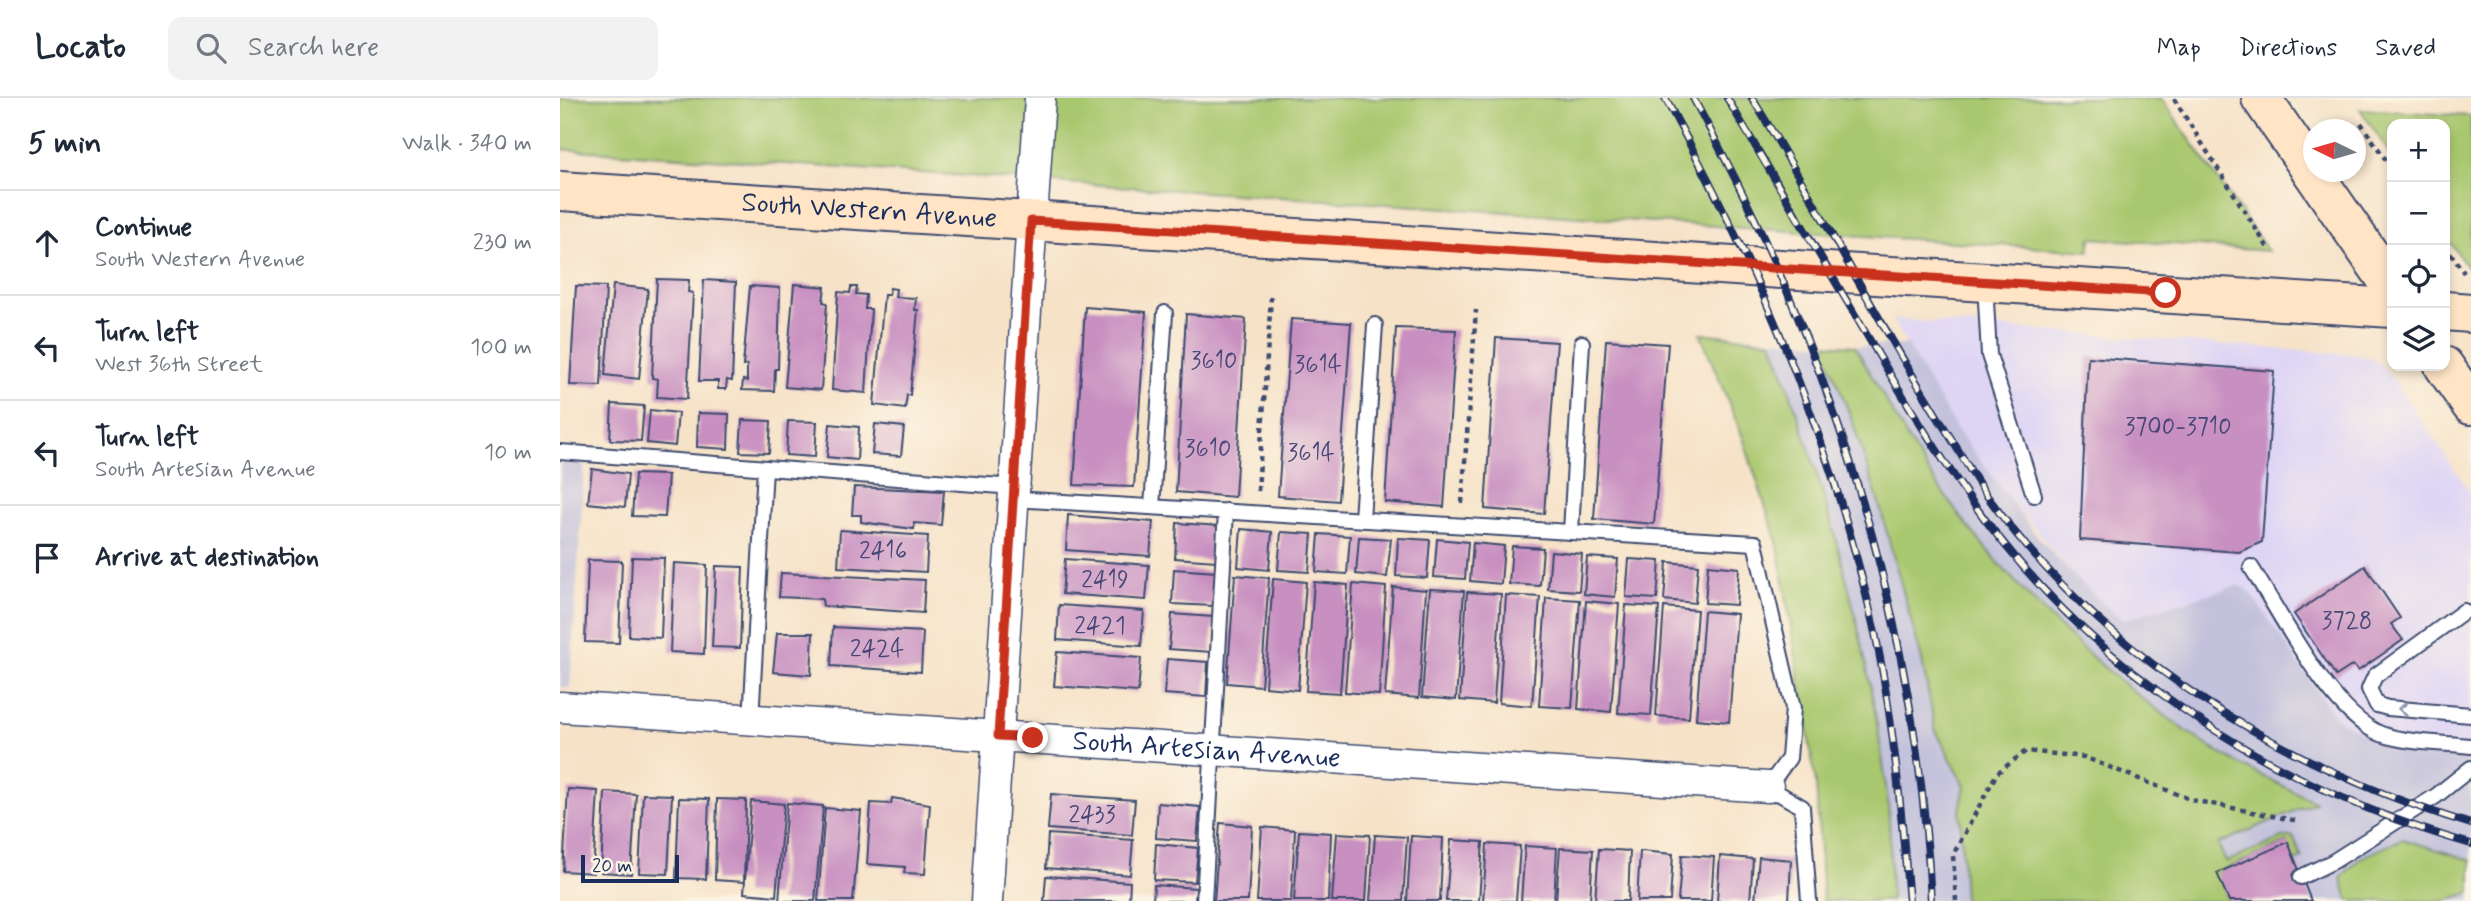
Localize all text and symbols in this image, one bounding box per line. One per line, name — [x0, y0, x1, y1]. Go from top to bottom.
search box — [168, 17, 658, 80]
text: Locato — [35, 26, 126, 70]
icon: search — [192, 29, 230, 67]
text: Search here — [248, 31, 379, 65]
text: Map — [2157, 33, 2201, 64]
text: Directions — [2239, 33, 2337, 64]
text: Saved — [2375, 33, 2436, 64]
north arrow — [2303, 119, 2366, 182]
map controls — [2387, 119, 2450, 371]
button: + — [2387, 119, 2450, 182]
text: 5 min — [28, 124, 102, 163]
text: Walk · 340 m — [402, 129, 532, 159]
button: − — [2387, 182, 2450, 245]
street label: South Western Avenue — [740, 184, 998, 237]
text: Continue — [95, 211, 192, 245]
icon: ahead — [28, 224, 66, 262]
text: 230 m — [473, 228, 532, 258]
text: South Western Avenue — [95, 245, 305, 275]
button: locate — [2387, 245, 2450, 308]
route start — [2150, 277, 2181, 308]
button: layers — [2387, 308, 2450, 371]
text: Turn left — [95, 316, 199, 350]
icon: left — [28, 329, 66, 367]
text: 100 m — [470, 333, 532, 363]
house number: 3610 — [1191, 346, 1237, 377]
text: West 36th Street — [95, 350, 263, 380]
house number: 3614 — [1294, 350, 1342, 381]
house number: 3700-3710 — [2124, 412, 2232, 443]
text: Turn left — [95, 421, 199, 455]
icon: left — [28, 434, 66, 472]
house number: 3610 — [1185, 434, 1231, 465]
text: 10 m — [484, 438, 532, 468]
house number: 3614 — [1287, 438, 1335, 469]
text: South Artesian Avenue — [95, 455, 316, 485]
house number: 2416 — [859, 536, 907, 567]
icon: arrive — [28, 539, 66, 577]
text: Arrive at destination — [95, 541, 319, 575]
house number: 2419 — [1081, 565, 1129, 596]
house number: 3728 — [2322, 606, 2372, 637]
house number: 2421 — [1074, 611, 1126, 642]
house number: 2424 — [850, 634, 904, 665]
one-way arrow — [2397, 702, 2408, 717]
route end — [1017, 722, 1048, 753]
street label: South Artesian Avenue — [1071, 722, 1342, 777]
house number: 2433 — [1069, 800, 1116, 831]
scale bar — [581, 852, 679, 884]
text: 20 m — [592, 854, 632, 879]

